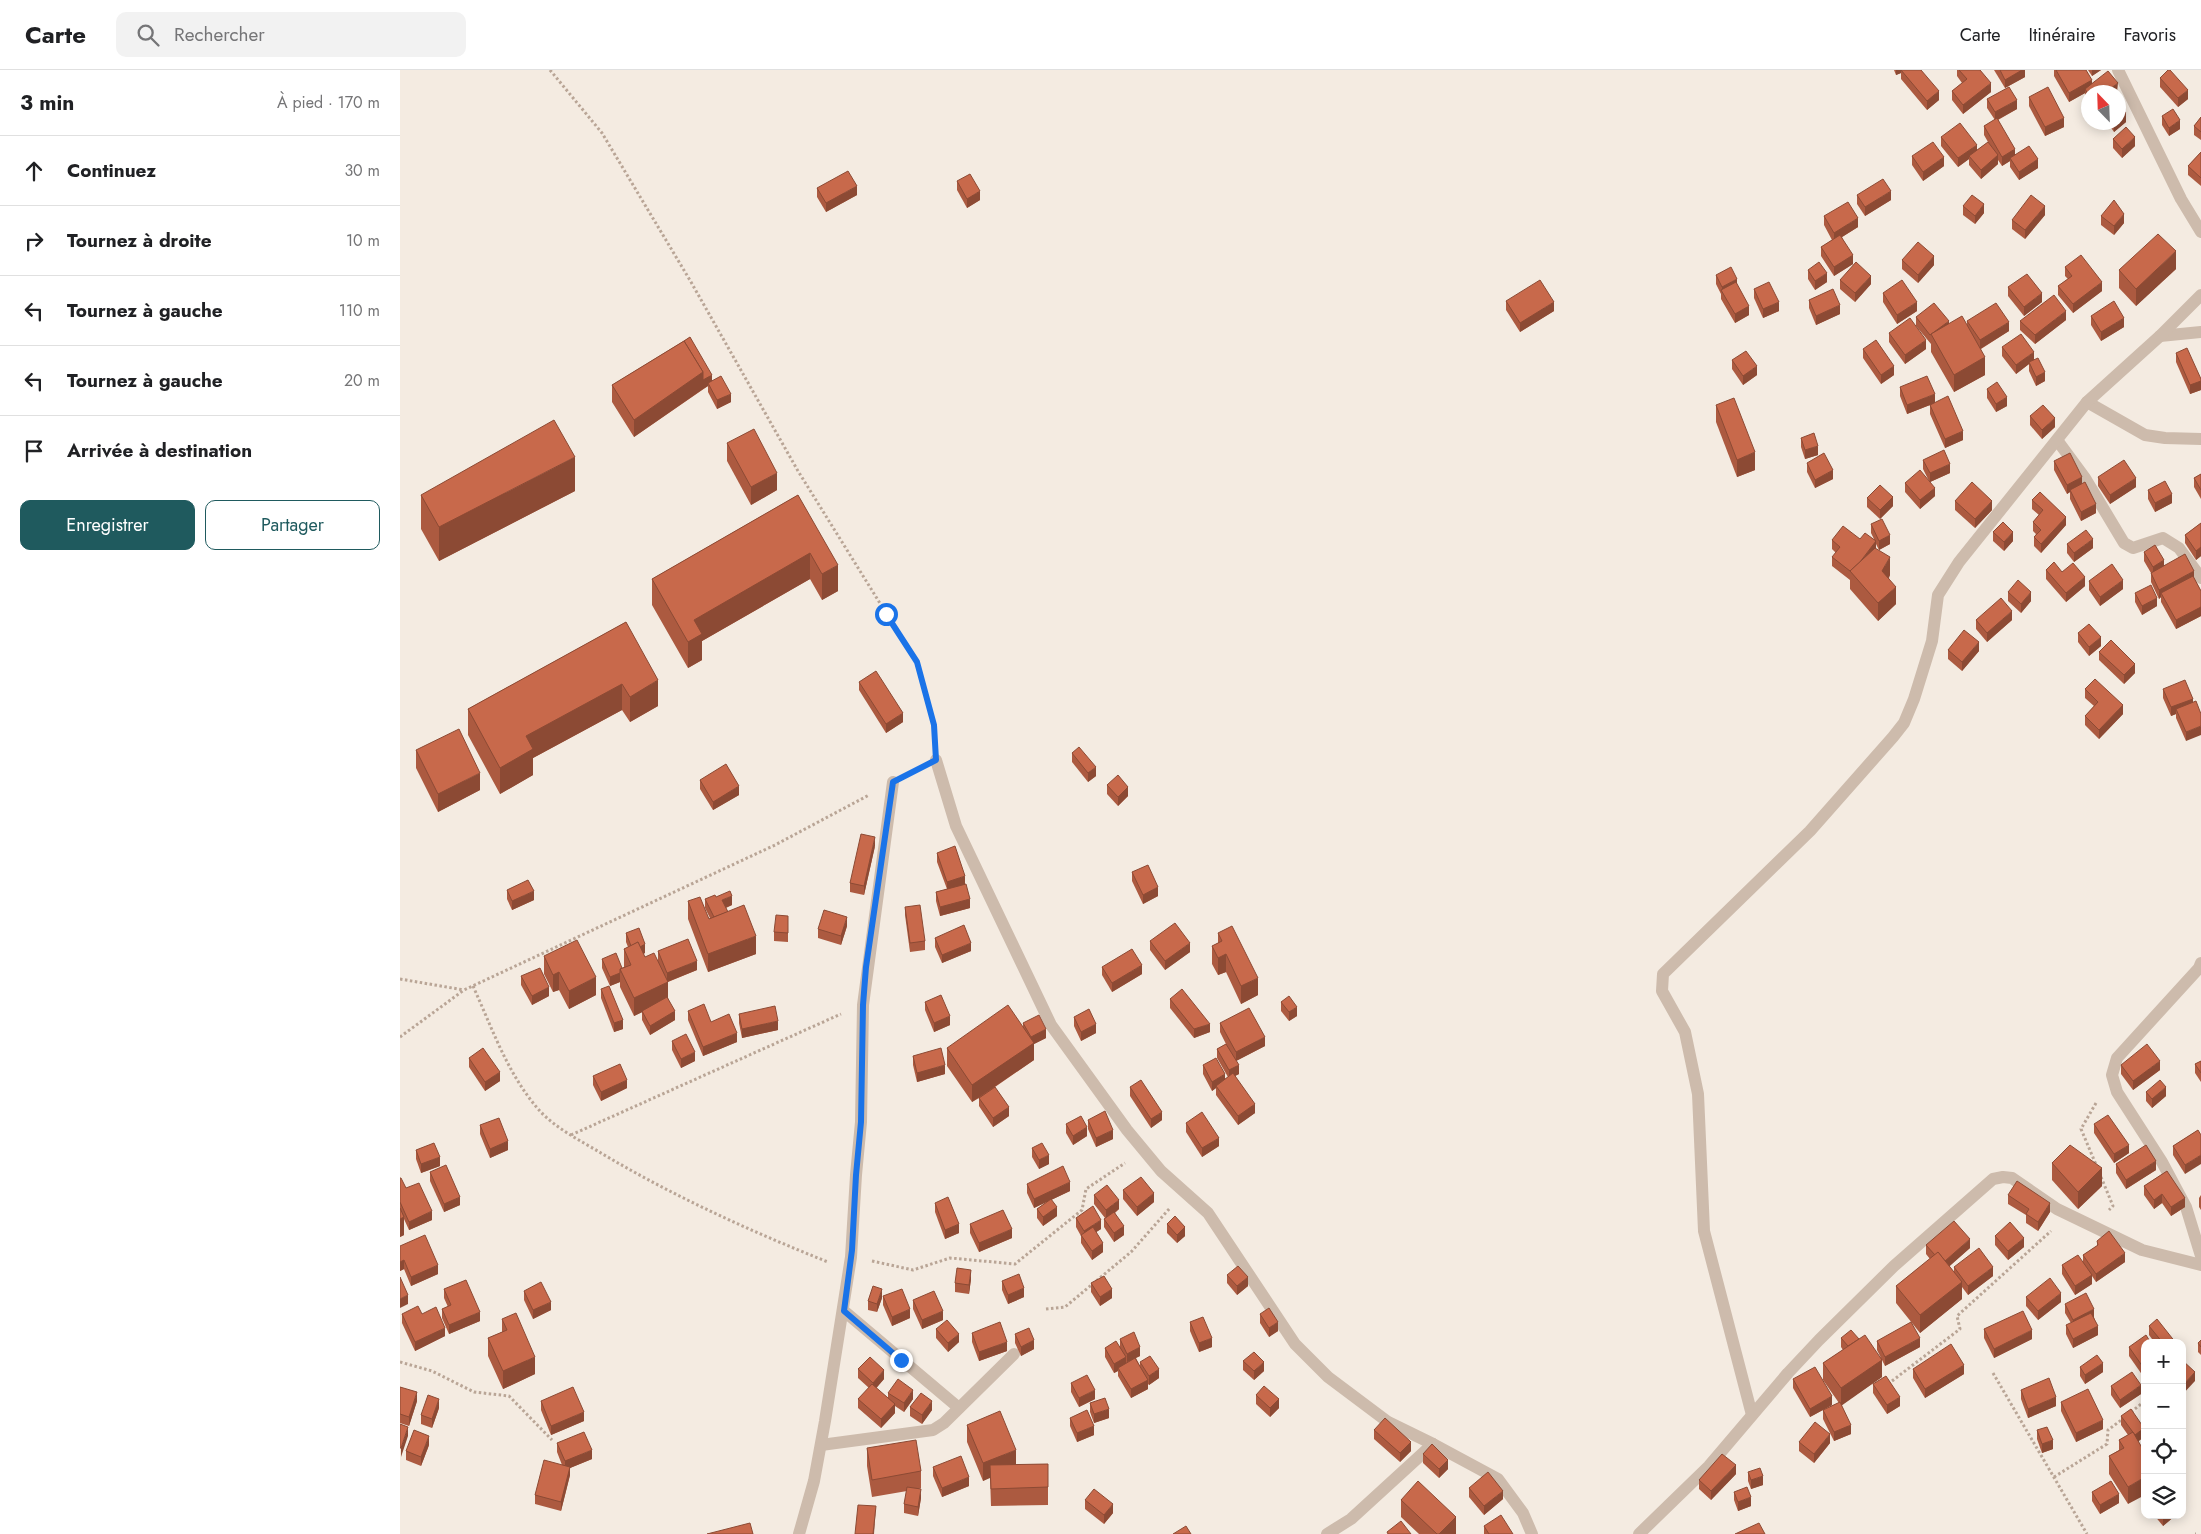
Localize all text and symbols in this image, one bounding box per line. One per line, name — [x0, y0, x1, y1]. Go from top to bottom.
search box — [116, 12, 466, 57]
text: Carte — [25, 17, 86, 52]
icon: search — [134, 21, 162, 49]
text: Rechercher — [174, 21, 265, 48]
text: Carte — [1960, 22, 2001, 48]
text: Itinéraire — [2029, 22, 2095, 48]
text: Favoris — [2123, 22, 2176, 48]
north arrow — [2081, 85, 2126, 130]
text: 3 min — [20, 88, 74, 118]
text: À pied · 170 m — [277, 91, 380, 114]
icon: ahead — [20, 157, 48, 185]
text: Continuez — [67, 157, 156, 184]
text: 30 m — [344, 159, 380, 182]
icon: right — [20, 227, 48, 255]
text: Tournez à droite — [67, 227, 212, 254]
text: 10 m — [346, 229, 380, 252]
icon: left — [20, 297, 48, 325]
text: Tournez à gauche — [67, 297, 223, 324]
text: 110 m — [339, 299, 380, 322]
icon: left — [20, 367, 48, 395]
text: Tournez à gauche — [67, 367, 223, 394]
text: 20 m — [344, 369, 380, 392]
icon: arrive — [20, 437, 48, 465]
text: Arrivée à destination — [67, 437, 252, 464]
button: Enregistrer — [20, 500, 195, 550]
button: Partager — [205, 500, 380, 550]
route start — [875, 603, 898, 626]
map controls — [2141, 1339, 2186, 1519]
button: + — [2141, 1339, 2186, 1384]
route end — [890, 1349, 913, 1372]
button: − — [2141, 1384, 2186, 1429]
button: locate — [2141, 1429, 2186, 1474]
button: layers — [2141, 1474, 2186, 1519]

